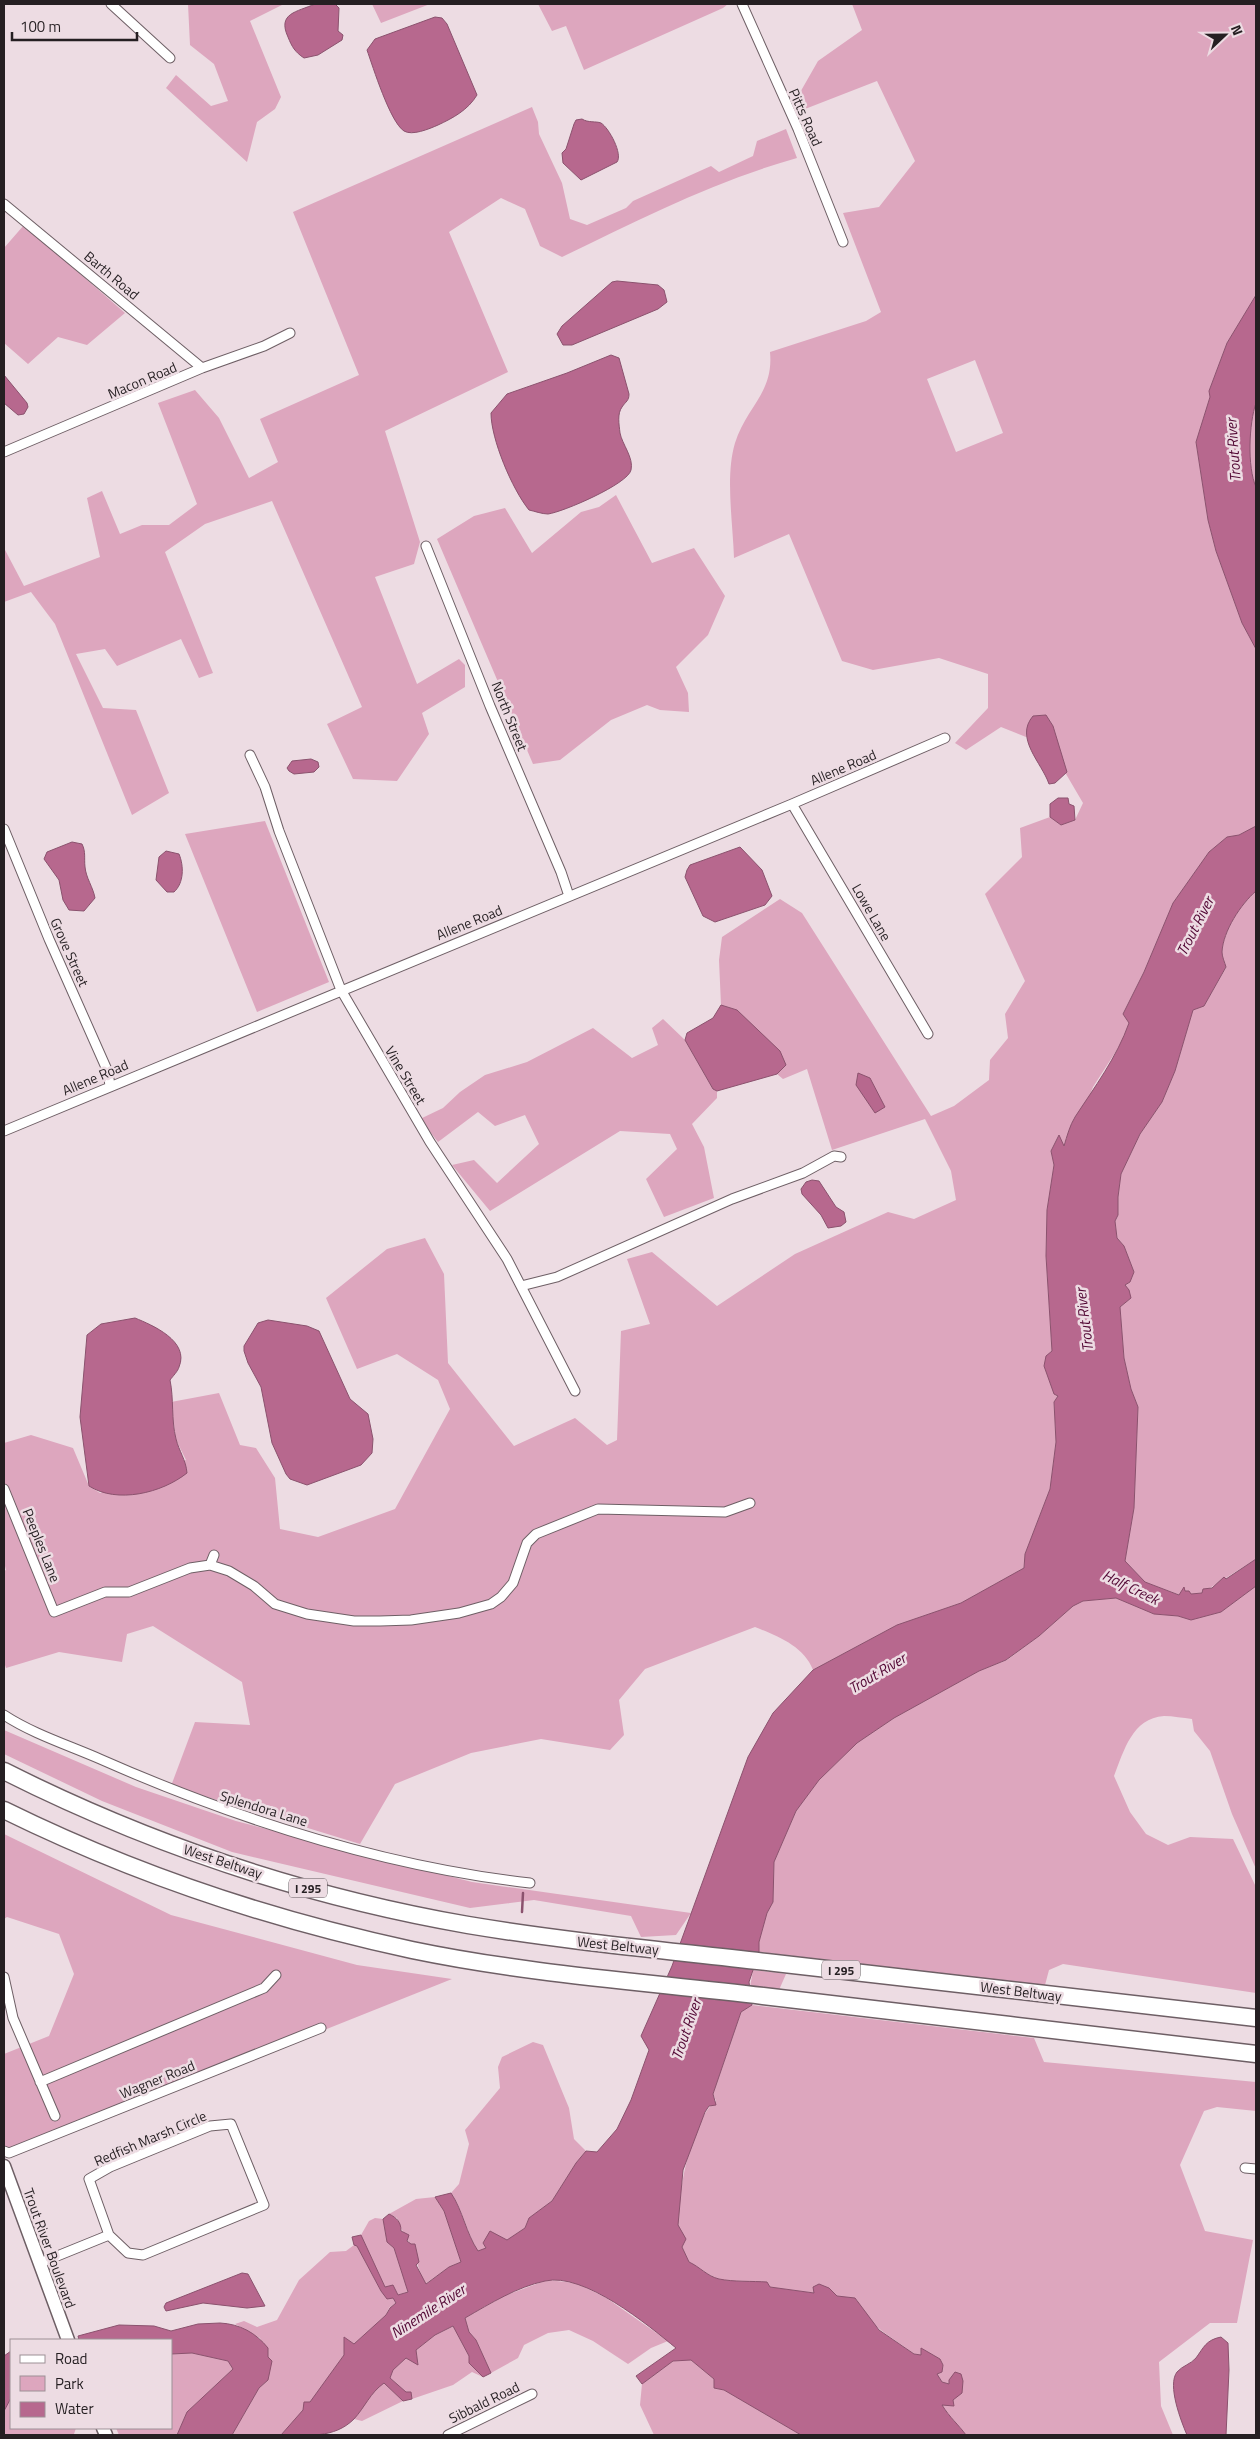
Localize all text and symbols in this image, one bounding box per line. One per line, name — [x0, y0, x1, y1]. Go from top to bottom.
scale bar — [12, 10, 138, 42]
north arrow — [1200, 10, 1250, 60]
text: 100 m — [20, 15, 61, 38]
text: N — [1226, 22, 1249, 38]
street label: Pitts Road — [784, 85, 828, 149]
street label: Barth Road — [80, 246, 144, 304]
street label: Macon Road — [104, 356, 180, 404]
water label: Trout River — [1219, 415, 1247, 482]
street label: North Street — [487, 678, 533, 754]
street label: Allene Road — [807, 744, 879, 790]
street label: Lowe Lane — [847, 879, 897, 945]
water label: Trout River — [1170, 891, 1221, 959]
street label: Allene Road — [433, 899, 505, 945]
street label: Grove Street — [45, 914, 95, 990]
street label: Vine Street — [380, 1042, 432, 1108]
street label: Allene Road — [59, 1054, 131, 1100]
water label: Trout River — [1068, 1285, 1099, 1353]
street label: Peeples Lane — [18, 1505, 66, 1585]
water label: Half Creek — [1099, 1563, 1165, 1612]
water label: Trout River — [844, 1646, 912, 1699]
street label: Splendora Lane — [217, 1785, 311, 1831]
street label: West Beltway — [181, 1838, 265, 1884]
road number: I 295 — [289, 1879, 327, 1898]
street label: West Beltway — [576, 1930, 660, 1960]
road number: I 295 — [822, 1960, 860, 1980]
street label: West Beltway — [979, 1976, 1063, 2006]
water label: Trout River — [665, 1993, 708, 2063]
street label: Wagner Road — [116, 2054, 198, 2104]
street label: Redfish Marsh Circle — [91, 2105, 209, 2171]
street label: Trout River Boulevard — [19, 2185, 81, 2311]
water label: Ninemile River — [386, 2277, 472, 2344]
legend — [10, 2339, 172, 2429]
text: Road — [55, 2347, 87, 2370]
text: Park — [55, 2372, 84, 2395]
street label: Sibbald Road — [445, 2376, 523, 2428]
text: Water — [55, 2397, 94, 2420]

